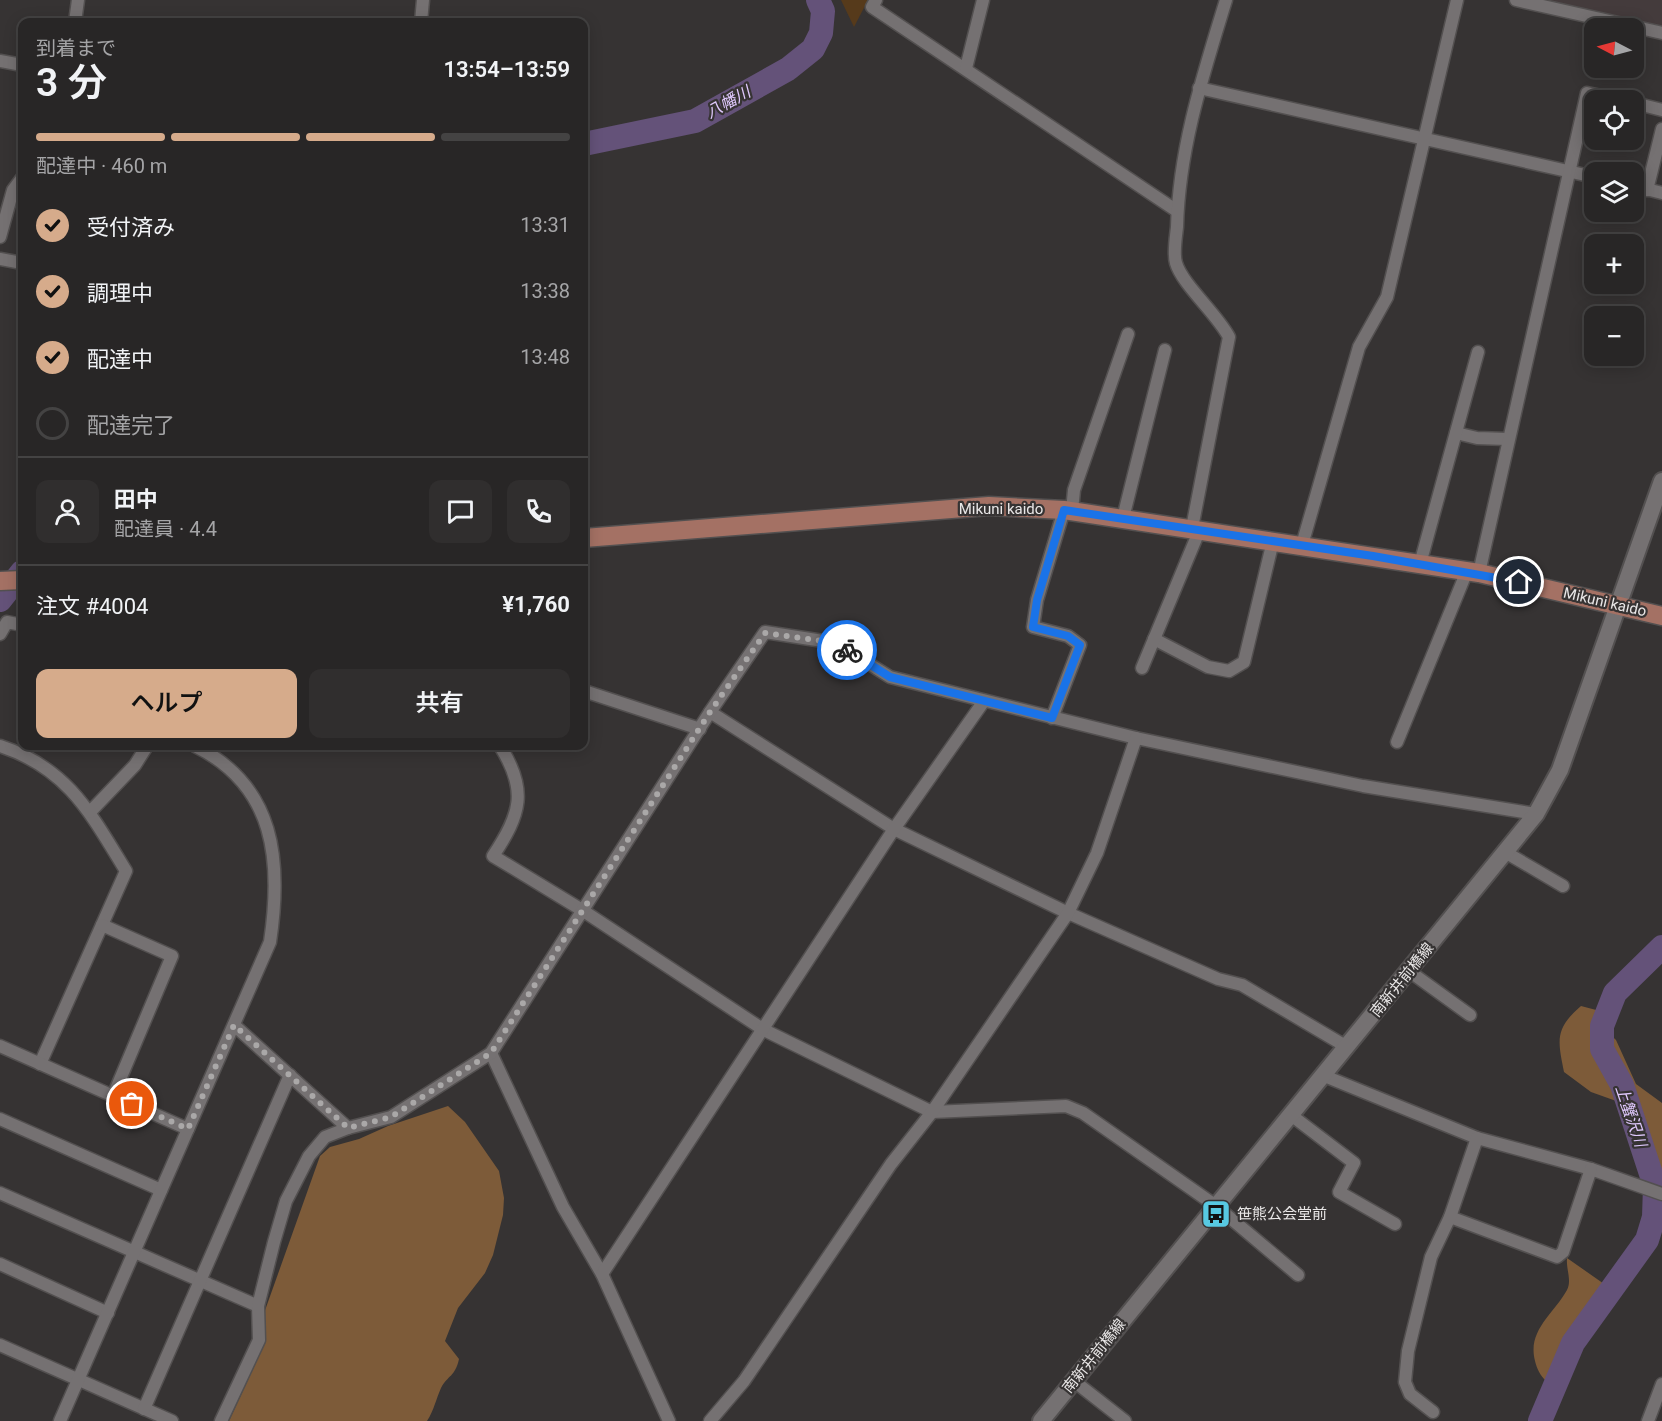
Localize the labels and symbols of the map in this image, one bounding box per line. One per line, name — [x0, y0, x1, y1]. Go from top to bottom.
north arrow — [1584, 18, 1644, 78]
water label: 八幡川 — [702, 81, 755, 122]
street label: Mikuni kaido — [959, 500, 1043, 518]
pin — [1493, 556, 1544, 607]
street label: Mikuni kaido — [1562, 584, 1648, 620]
courier — [817, 620, 877, 680]
street label: 南新井前橋線 — [1367, 939, 1437, 1021]
pin — [106, 1078, 157, 1129]
water label: 上蟹沢川 — [1612, 1083, 1651, 1151]
bus stop icon: 笹熊公会堂前 — [1200, 1198, 1232, 1230]
place label: 笹熊公会堂前 — [1237, 1205, 1327, 1223]
street label: 南新井前橋線 — [1059, 1315, 1129, 1397]

